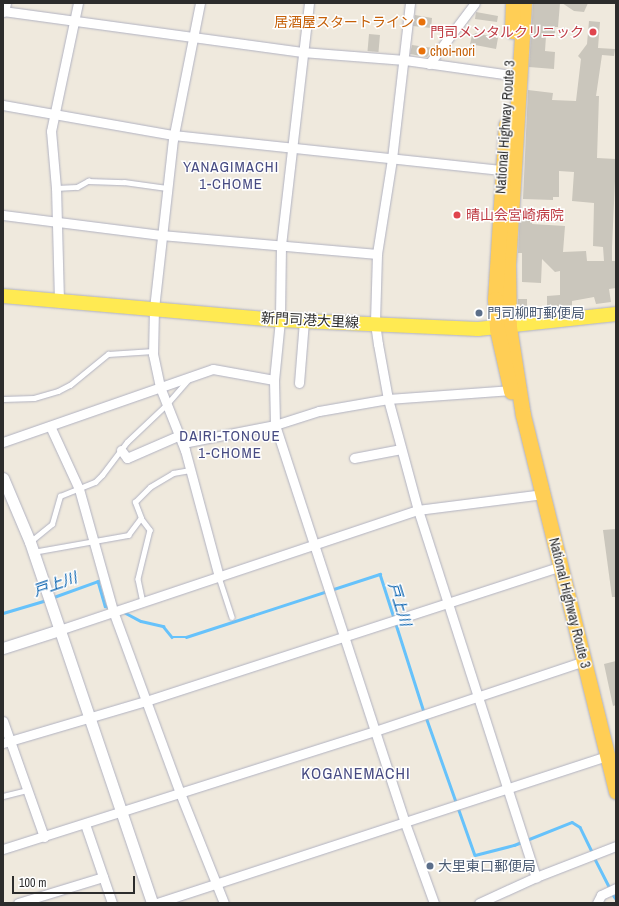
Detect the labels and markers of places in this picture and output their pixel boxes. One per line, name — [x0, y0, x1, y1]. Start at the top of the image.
place label: 居酒屋スタートライン — [274, 14, 414, 30]
marker: 居酒屋スタートライン — [417, 17, 427, 27]
place label: 門司メンタルクリニック — [430, 24, 584, 40]
marker: 門司メンタルクリニック — [587, 26, 599, 38]
place label: choi-nori — [430, 43, 475, 59]
marker: choi-nori — [417, 46, 427, 56]
place label: 晴山会宮崎病院 — [466, 207, 564, 223]
marker: 晴山会宮崎病院 — [451, 209, 463, 221]
place label: 門司柳町郵便局 — [487, 305, 585, 321]
marker: 門司柳町郵便局 — [474, 308, 484, 318]
place label: 大里東口郵便局 — [438, 858, 536, 874]
marker: 大里東口郵便局 — [425, 861, 435, 871]

